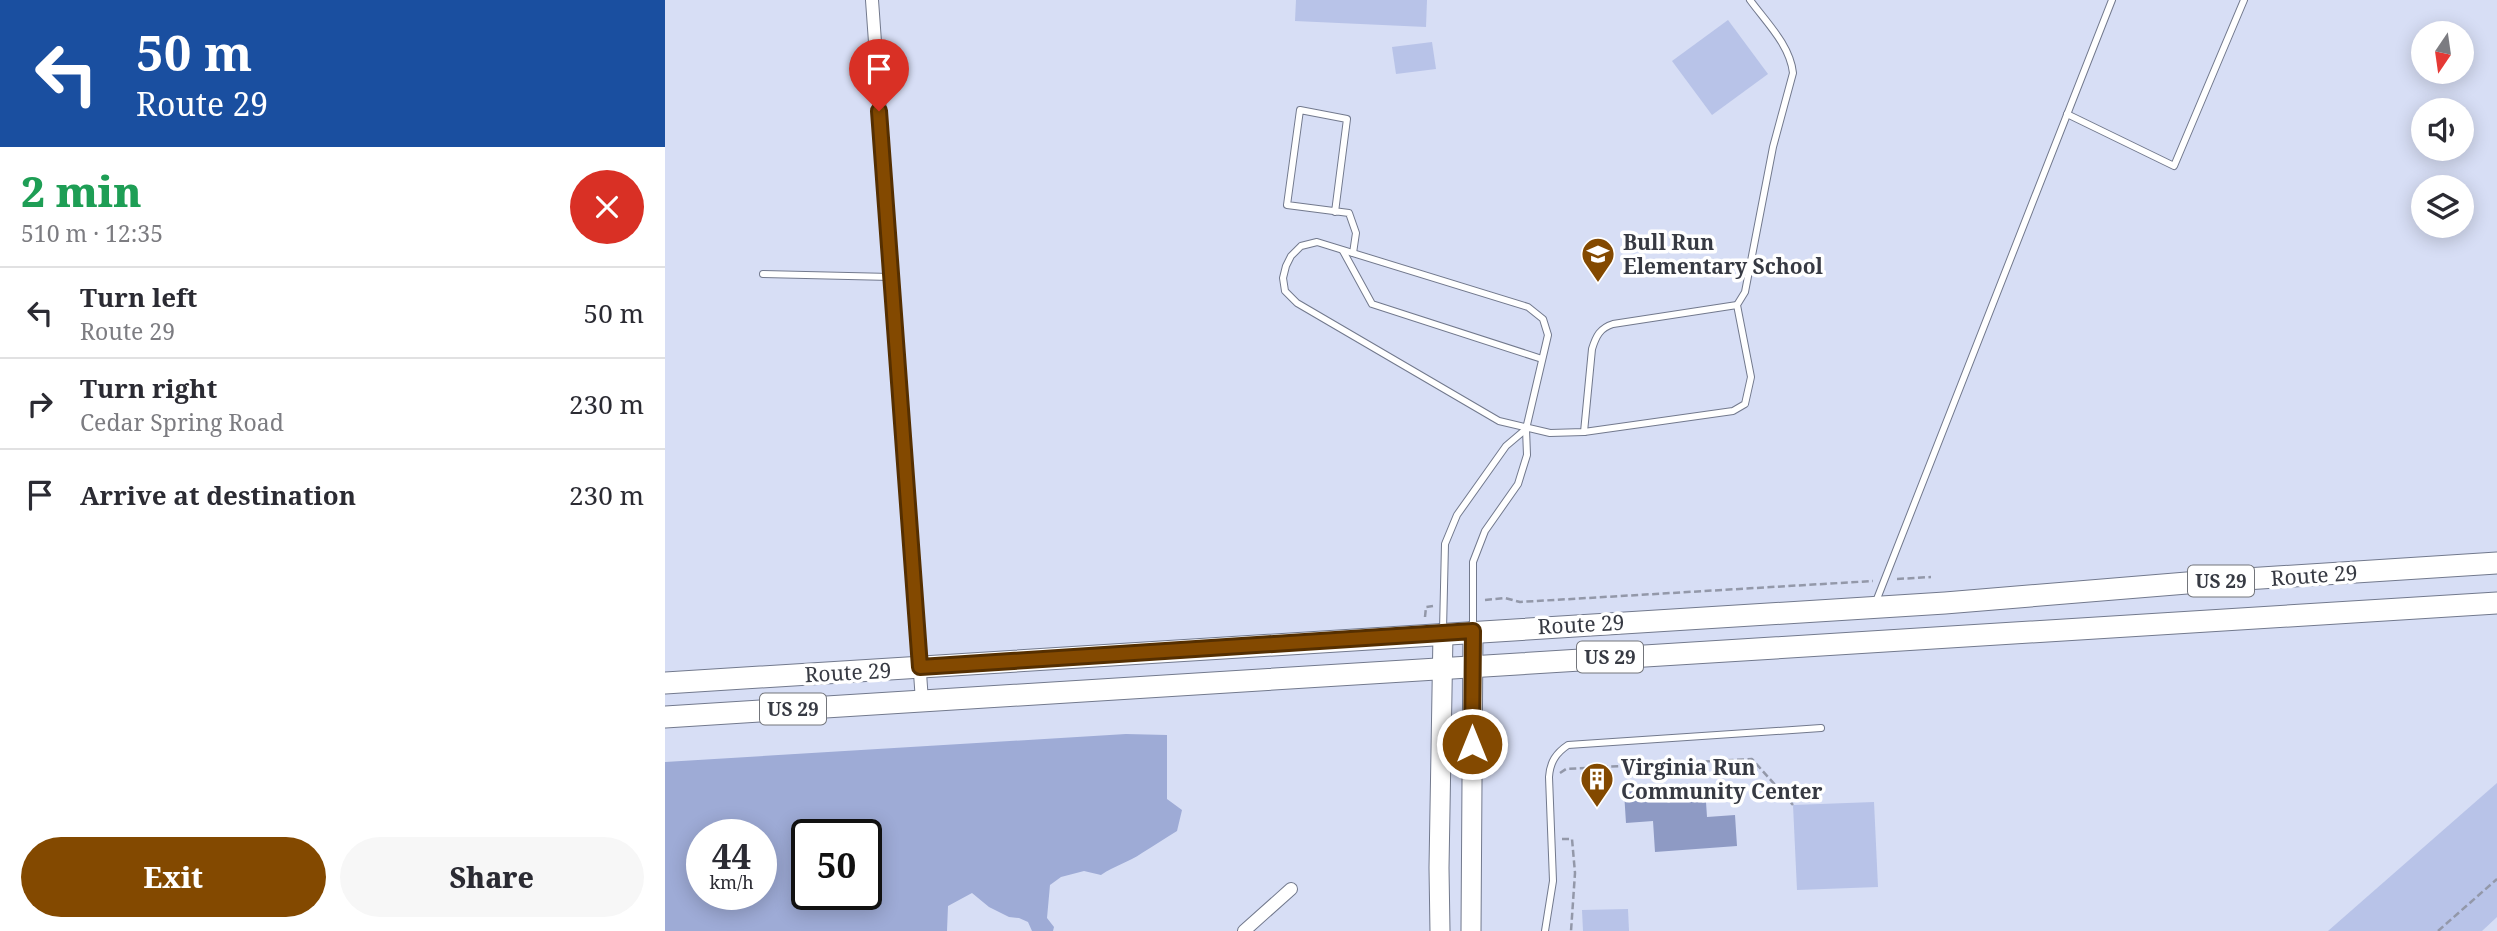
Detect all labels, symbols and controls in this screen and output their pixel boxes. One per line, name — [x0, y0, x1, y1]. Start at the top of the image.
text: 50 m — [136, 19, 252, 85]
north arrow — [2411, 21, 2475, 84]
map controls — [2411, 21, 2474, 238]
icon: left — [21, 28, 112, 119]
pin — [849, 39, 909, 111]
icon: arrive — [860, 50, 898, 88]
text: Route 29 — [136, 82, 268, 125]
button: sound — [2411, 98, 2474, 161]
text: 2 min — [21, 162, 142, 219]
button: close — [570, 170, 644, 244]
button: layers — [2411, 175, 2474, 238]
text: 510 m · 12:35 — [21, 217, 163, 249]
place label: Bull Run Elementary School — [1623, 228, 1824, 280]
school or university icon: Bull Run Elementary School — [1579, 235, 1617, 284]
text: Turn left — [80, 279, 197, 315]
icon: left — [21, 294, 59, 332]
text: 50 m — [584, 295, 644, 331]
text: Route 29 — [80, 315, 175, 347]
text: Turn right — [80, 370, 217, 406]
icon: right — [21, 385, 59, 423]
text: 230 m — [569, 386, 644, 422]
text: Cedar Spring Road — [80, 406, 284, 438]
icon: arrive — [21, 476, 59, 514]
text: Arrive at destination — [80, 477, 356, 513]
text: 230 m — [569, 477, 644, 513]
street label: Route 29 — [2270, 558, 2358, 592]
road number: US 29 — [2188, 566, 2254, 596]
street label: Route 29 — [1537, 608, 1625, 640]
road number: US 29 — [1577, 642, 1643, 672]
street label: Route 29 — [804, 656, 892, 688]
road number: US 29 — [760, 694, 826, 724]
position arrow — [1435, 707, 1509, 781]
place label: Virginia Run Community Center — [1621, 753, 1822, 805]
building icon: Virginia Run Community Center — [1578, 760, 1616, 809]
speed limit sign: 50 — [791, 819, 882, 910]
text: 44 — [712, 832, 751, 879]
button: Exit — [21, 837, 326, 917]
button: Share — [340, 837, 644, 917]
text: km/h — [709, 870, 754, 894]

